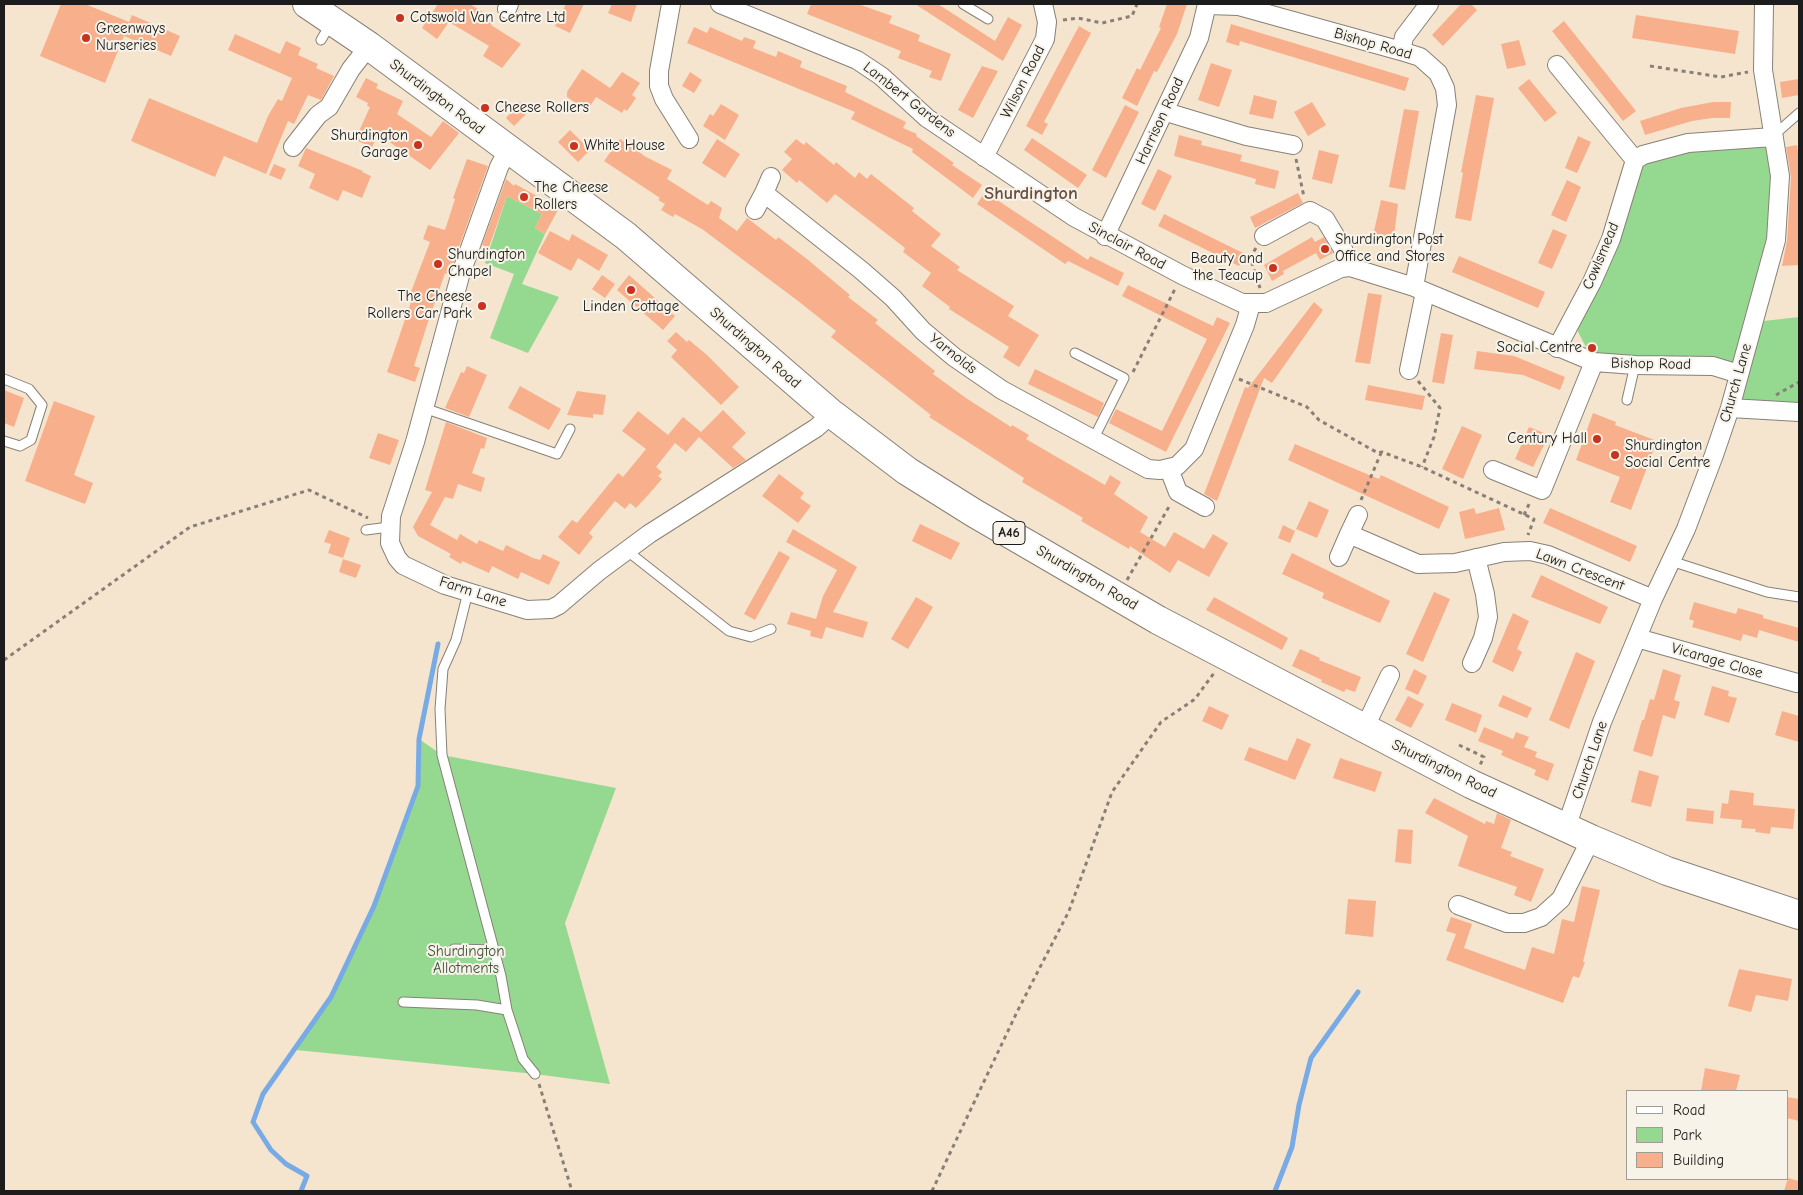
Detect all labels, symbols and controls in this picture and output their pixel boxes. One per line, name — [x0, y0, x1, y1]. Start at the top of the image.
place label: Cotswold Van Centre Ltd — [410, 9, 565, 27]
marker: Cotswold Van Centre Ltd — [394, 12, 406, 24]
place label: Greenways Nurseries — [96, 20, 165, 55]
street label: Bishop Road — [1332, 24, 1414, 64]
marker: Greenways Nurseries — [80, 32, 92, 44]
street label: Wilson Road — [997, 42, 1049, 122]
street label: Shurdington Road — [386, 55, 488, 139]
street label: Lambert Gardens — [859, 58, 959, 142]
street label: Harrison Road — [1132, 75, 1188, 167]
place label: Cheese Rollers — [495, 99, 589, 117]
marker: Cheese Rollers — [479, 102, 491, 114]
place label: Shurdington Garage — [331, 127, 408, 162]
place label: White House — [584, 137, 665, 155]
marker: Shurdington Garage — [412, 139, 424, 151]
marker: White House — [568, 140, 580, 152]
place label: The Cheese Rollers — [534, 179, 608, 214]
district label: Shurdington — [984, 183, 1078, 205]
marker: The Cheese Rollers — [518, 191, 530, 203]
street label: Sinclair Road — [1085, 218, 1169, 274]
street label: Cowlsmead — [1579, 220, 1623, 292]
place label: Shurdington Post Office and Stores — [1335, 231, 1445, 266]
marker: Shurdington Post Office and Stores — [1319, 243, 1331, 255]
place label: Shurdington Chapel — [448, 246, 525, 281]
place label: Beauty and the Teacup — [1191, 250, 1263, 285]
marker: Shurdington Chapel — [432, 258, 444, 270]
marker: Beauty and the Teacup — [1267, 262, 1279, 274]
marker: Linden Cottage — [625, 284, 637, 296]
place label: The Cheese Rollers Car Park — [367, 288, 472, 323]
place label: Linden Cottage — [583, 298, 679, 316]
marker: The Cheese Rollers Car Park — [476, 300, 488, 312]
street label: Shurdington Road — [706, 304, 804, 392]
street label: Yarnolds — [926, 330, 980, 378]
place label: Social Centre — [1497, 339, 1582, 357]
street label: Church Lane — [1716, 341, 1756, 425]
marker: Social Centre — [1586, 342, 1598, 354]
street label: Bishop Road — [1611, 354, 1691, 374]
place label: Century Hall — [1507, 430, 1587, 448]
marker: Century Hall — [1591, 433, 1603, 445]
place label: Shurdington Social Centre — [1625, 437, 1710, 472]
marker: Shurdington Social Centre — [1609, 449, 1621, 461]
road number: A46 — [993, 522, 1025, 544]
street label: Shurdington Road — [1033, 542, 1141, 614]
street label: Lawn Crescent — [1533, 545, 1627, 595]
street label: Farm Lane — [437, 573, 509, 611]
street label: Vicarage Close — [1669, 639, 1765, 683]
street label: Church Lane — [1568, 719, 1612, 801]
street label: Shurdington Road — [1389, 736, 1499, 802]
park label: Shurdington Allotments — [427, 943, 505, 978]
legend — [1626, 1090, 1788, 1180]
text: Road — [1673, 1101, 1705, 1119]
text: Park — [1673, 1126, 1702, 1144]
text: Building — [1673, 1151, 1724, 1169]

